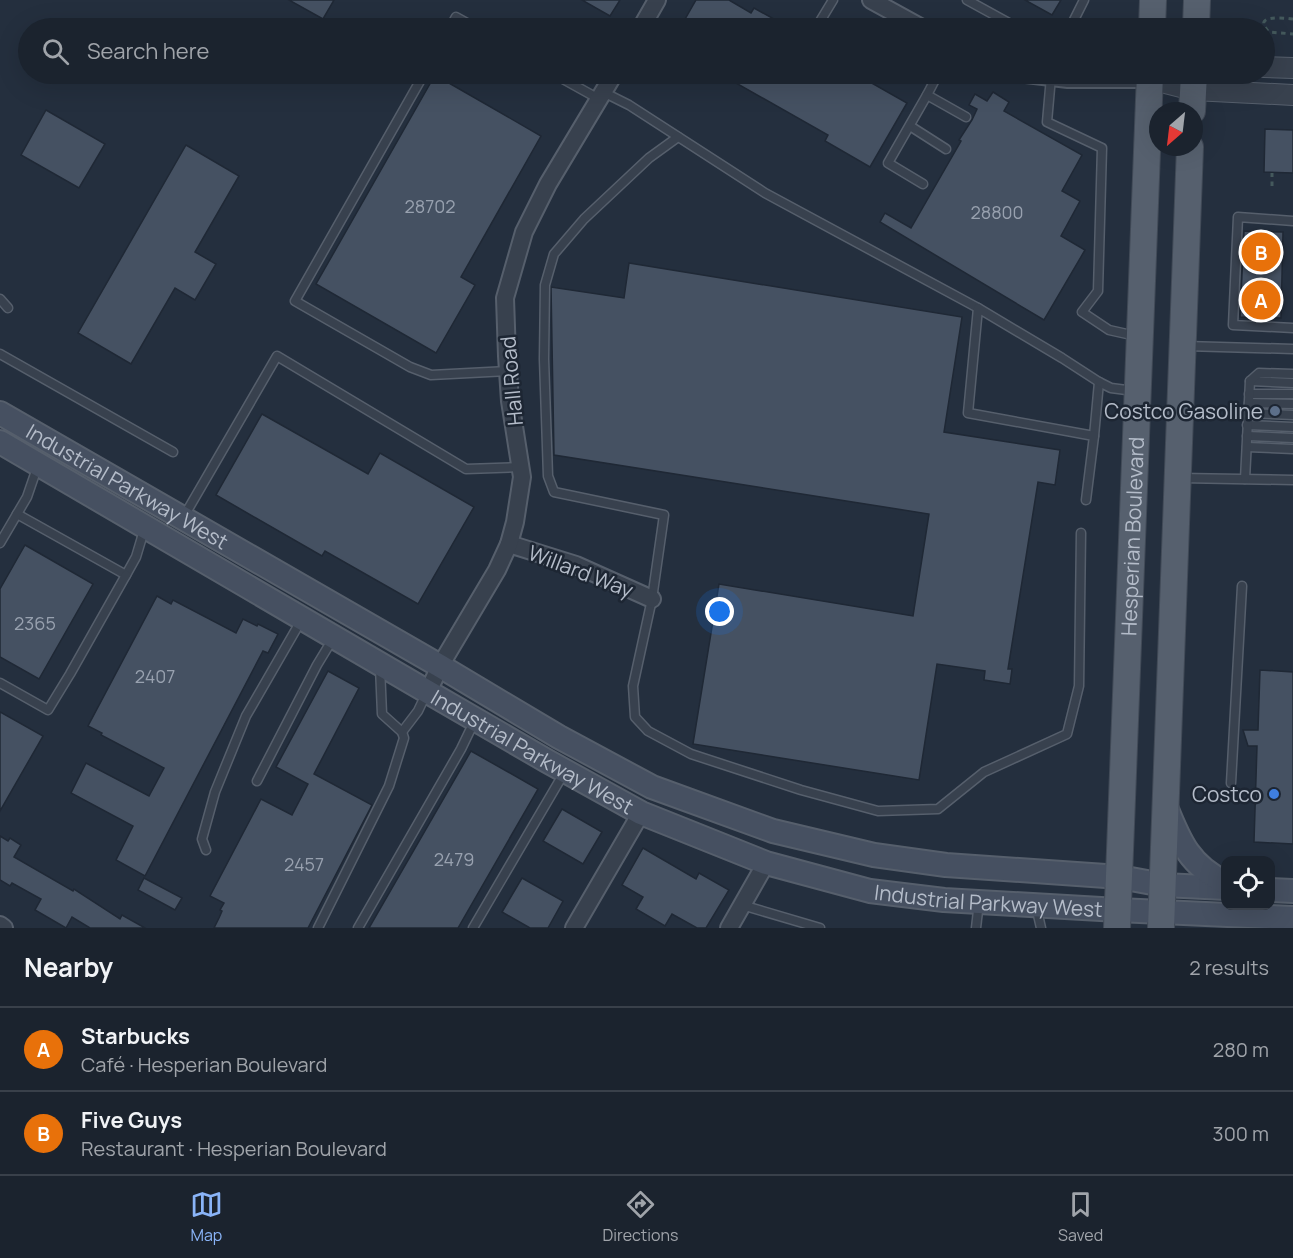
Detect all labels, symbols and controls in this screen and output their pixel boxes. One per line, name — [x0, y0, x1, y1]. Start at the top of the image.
search box — [18, 18, 1275, 84]
icon: search — [39, 35, 72, 68]
text: Search here — [87, 36, 209, 66]
north arrow — [1149, 102, 1203, 156]
house number: 28702 — [405, 194, 456, 218]
house number: 28800 — [970, 200, 1024, 224]
pin: B — [1242, 230, 1280, 274]
pin: A — [1242, 278, 1280, 322]
street label: Hall Road — [493, 335, 529, 427]
place label: Costco Gasoline — [1104, 397, 1263, 425]
marker: Costco Gasoline — [1268, 404, 1282, 418]
street label: Industrial Parkway West — [21, 417, 234, 555]
street label: Hesperian Boulevard — [1114, 436, 1150, 636]
street label: Willard Way — [524, 538, 638, 604]
your location — [705, 597, 734, 626]
house number: 2365 — [14, 611, 56, 635]
house number: 2407 — [135, 664, 175, 688]
street label: Industrial Parkway West — [426, 683, 639, 820]
place label: Costco — [1192, 780, 1262, 808]
marker: Costco — [1267, 787, 1281, 801]
house number: 2479 — [434, 847, 474, 871]
house number: 2457 — [284, 852, 324, 876]
map controls — [1221, 856, 1275, 910]
button: locate — [1221, 856, 1275, 910]
street label: Industrial Parkway West — [873, 878, 1103, 923]
text: Nearby — [24, 949, 113, 985]
text: 2 results — [1189, 954, 1269, 981]
text: Starbucks — [81, 1021, 190, 1051]
text: A — [37, 1036, 50, 1063]
text: 280 m — [1213, 1036, 1269, 1063]
text: Café · Hesperian Boulevard — [81, 1051, 327, 1078]
text: Five Guys — [81, 1105, 182, 1135]
text: B — [37, 1120, 50, 1147]
text: 300 m — [1213, 1120, 1269, 1147]
text: Restaurant · Hesperian Boulevard — [81, 1135, 387, 1162]
tab: Map — [190, 1188, 223, 1246]
tab: Directions — [603, 1188, 678, 1246]
tab: Saved — [1058, 1188, 1103, 1246]

